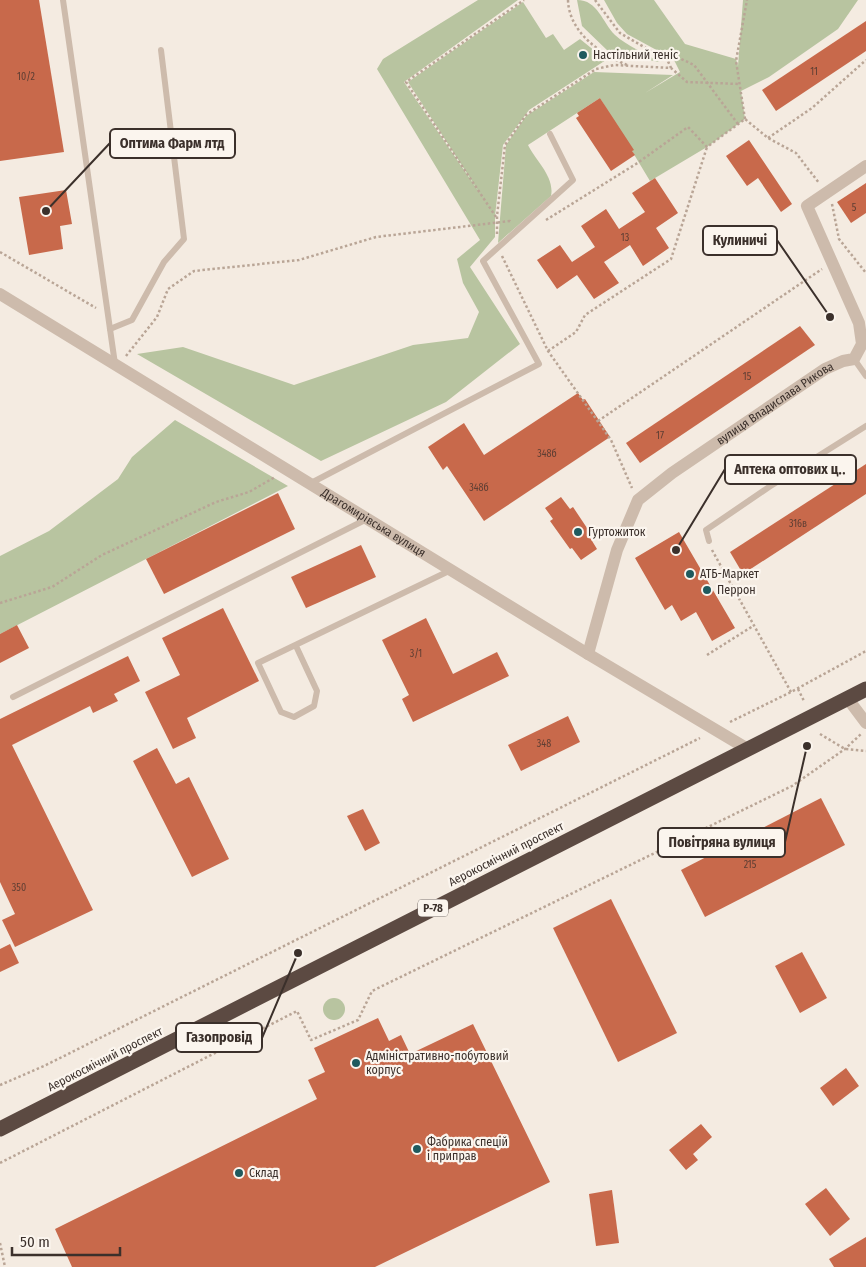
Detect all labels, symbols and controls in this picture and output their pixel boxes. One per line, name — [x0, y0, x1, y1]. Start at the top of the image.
place label: Настільний теніс — [593, 48, 678, 62]
marker: Настільний теніс — [577, 49, 589, 61]
house number: 11 — [810, 66, 818, 78]
house number: 10/2 — [17, 71, 35, 83]
callout: Оптима Фарм лтд — [110, 129, 235, 158]
text: Оптима Фарм лтд — [120, 135, 224, 152]
house number: 5 — [852, 202, 857, 214]
callout: Кулиничі — [703, 226, 777, 255]
house number: 13 — [621, 232, 630, 244]
text: Кулиничі — [713, 232, 768, 249]
street label: вулиця Владислава Рикова — [714, 359, 836, 448]
house number: 15 — [743, 371, 752, 383]
house number: 17 — [656, 430, 664, 442]
house number: 348б — [537, 448, 557, 460]
callout: Аптека оптових ц‥ — [725, 455, 856, 484]
text: Аптека оптових ц‥ — [733, 461, 846, 478]
house number: 348б — [469, 482, 489, 494]
street label: Драгомирівська вулиця — [318, 485, 428, 560]
house number: 316в — [789, 518, 807, 530]
place label: Гуртожиток — [588, 525, 646, 539]
marker: Гуртожиток — [572, 526, 584, 538]
place label: АТБ-Маркет — [700, 567, 759, 581]
marker: АТБ-Маркет — [684, 568, 696, 580]
place label: Перрон — [717, 583, 756, 597]
marker: Перрон — [701, 584, 713, 596]
house number: 3/1 — [410, 648, 422, 660]
house number: 348 — [537, 738, 551, 750]
street label: Аерокосмічний проспект — [446, 819, 566, 889]
callout: Повітряна вулиця — [658, 828, 785, 857]
text: Повітряна вулиця — [668, 834, 776, 851]
house number: 215 — [744, 859, 757, 871]
house number: 350 — [12, 882, 26, 894]
road number: Р-78 — [418, 900, 448, 916]
callout: Газопровiд — [176, 1023, 262, 1052]
street label: Аерокосмічний проспект — [45, 1024, 165, 1094]
text: Газопровiд — [186, 1029, 252, 1046]
place label: Адміністративно-побутовий корпус — [366, 1049, 509, 1077]
marker: Адміністративно-побутовий корпус — [350, 1057, 362, 1069]
place label: Фабрика спецій і приправ — [427, 1135, 508, 1163]
marker: Фабрика спецій і приправ — [411, 1143, 423, 1155]
place label: Склад — [249, 1166, 279, 1180]
marker: Склад — [233, 1167, 245, 1179]
scale bar — [12, 1224, 120, 1256]
text: 50 m — [20, 1233, 50, 1251]

